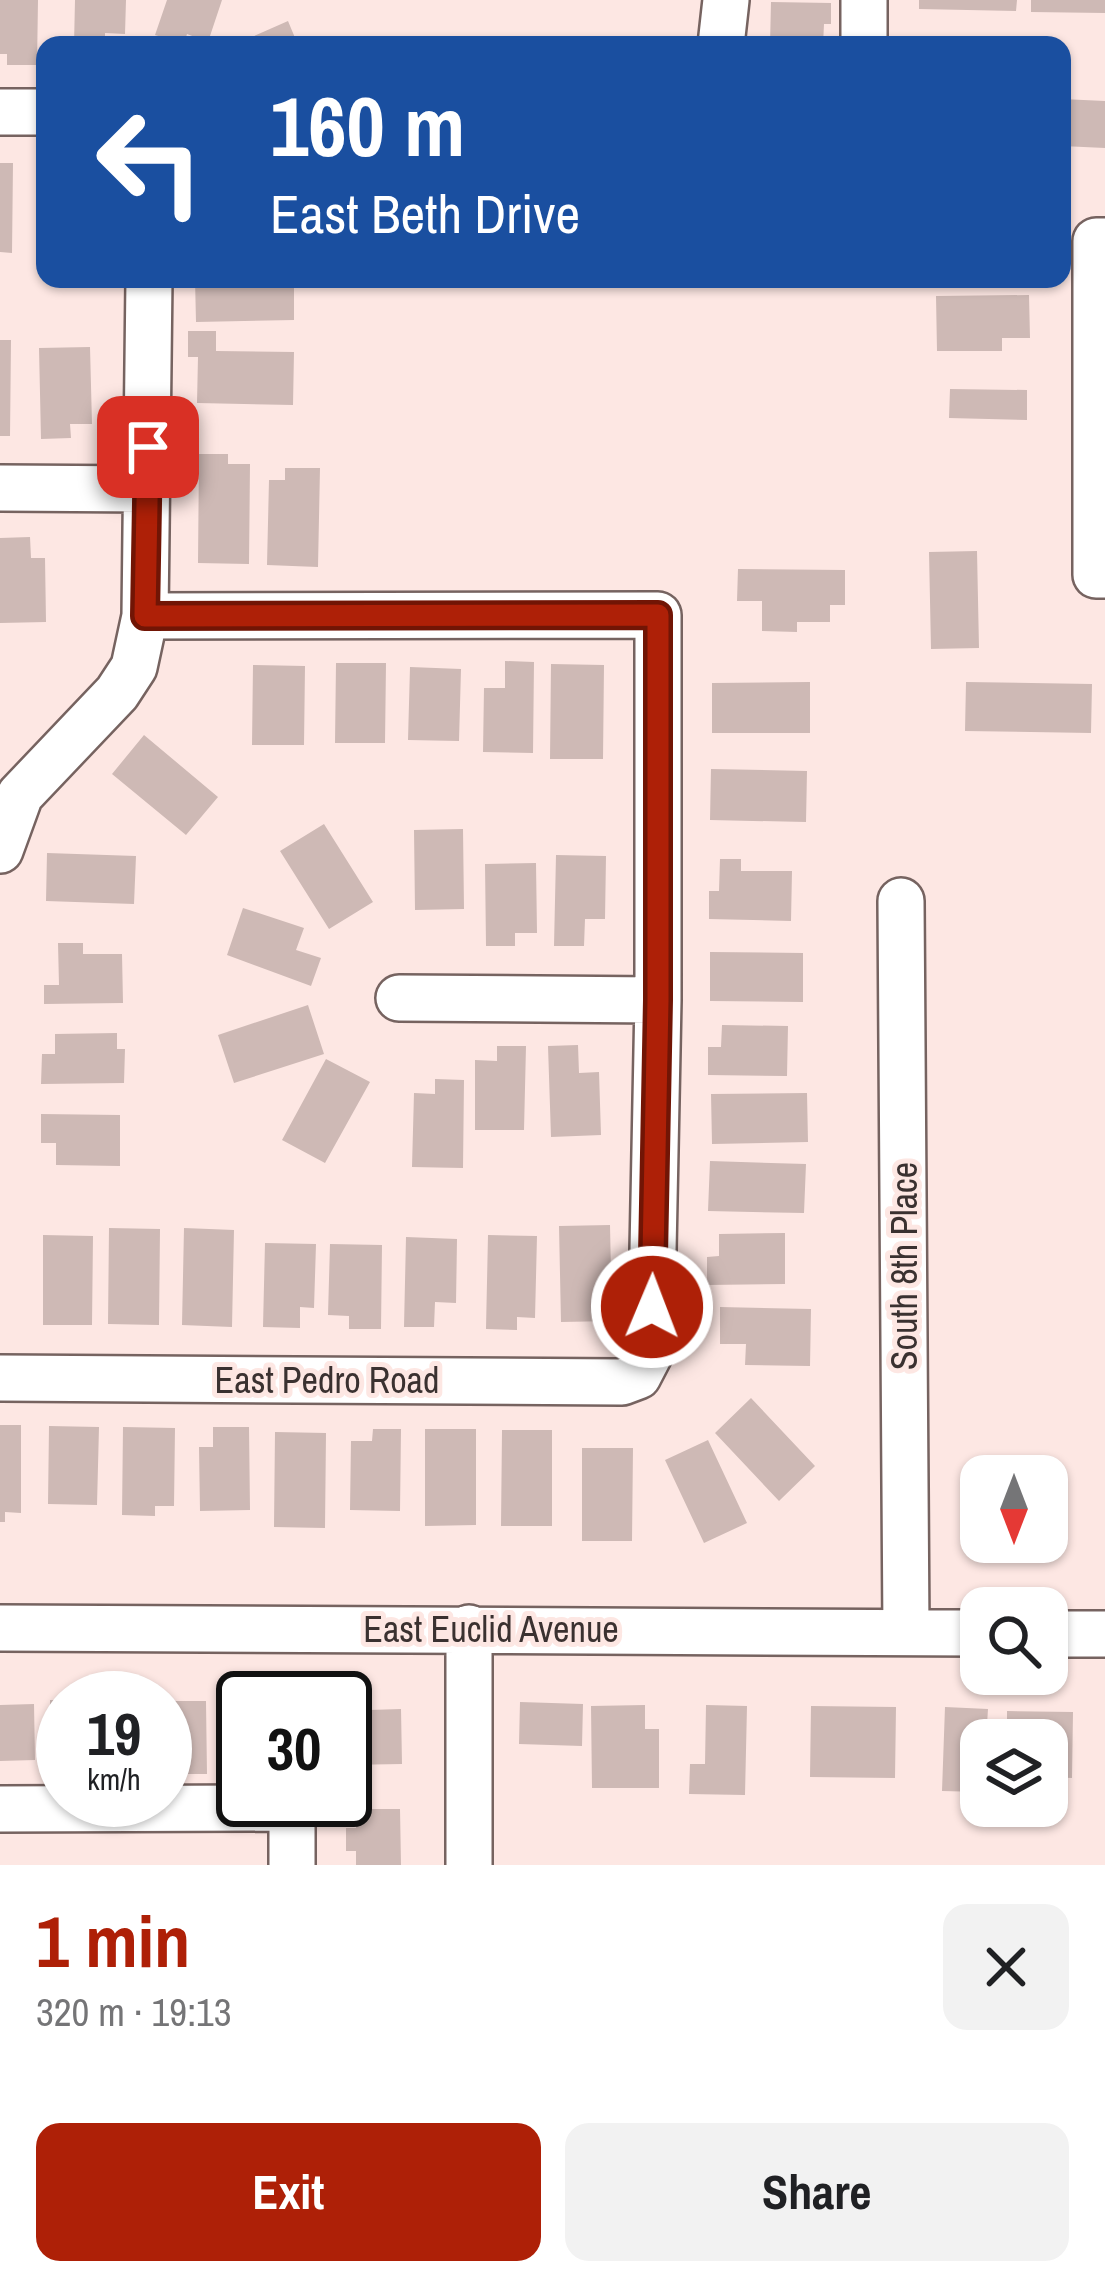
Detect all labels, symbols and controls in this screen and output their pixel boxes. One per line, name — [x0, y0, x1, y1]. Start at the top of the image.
text: 160 m — [270, 69, 465, 182]
icon: left — [72, 84, 228, 240]
text: East Beth Drive — [270, 177, 580, 250]
pin — [97, 396, 199, 498]
icon: arrive — [115, 414, 181, 480]
street label: South 8th Place — [880, 1162, 928, 1370]
position arrow — [589, 1244, 715, 1370]
street label: East Pedro Road — [215, 1356, 439, 1404]
north arrow — [960, 1455, 1068, 1563]
map controls — [960, 1455, 1068, 1827]
button: search — [960, 1587, 1068, 1695]
street label: East Euclid Avenue — [363, 1605, 619, 1653]
speed limit sign: 30 — [216, 1671, 372, 1827]
text: 19 — [87, 1693, 141, 1774]
button: layers — [960, 1719, 1068, 1827]
text: km/h — [87, 1759, 141, 1799]
text: 1 min — [36, 1892, 190, 1989]
button: close — [943, 1904, 1069, 2030]
text: 320 m · 19:13 — [36, 1986, 232, 2038]
button: Exit — [36, 2123, 541, 2261]
button: Share — [565, 2123, 1069, 2261]

